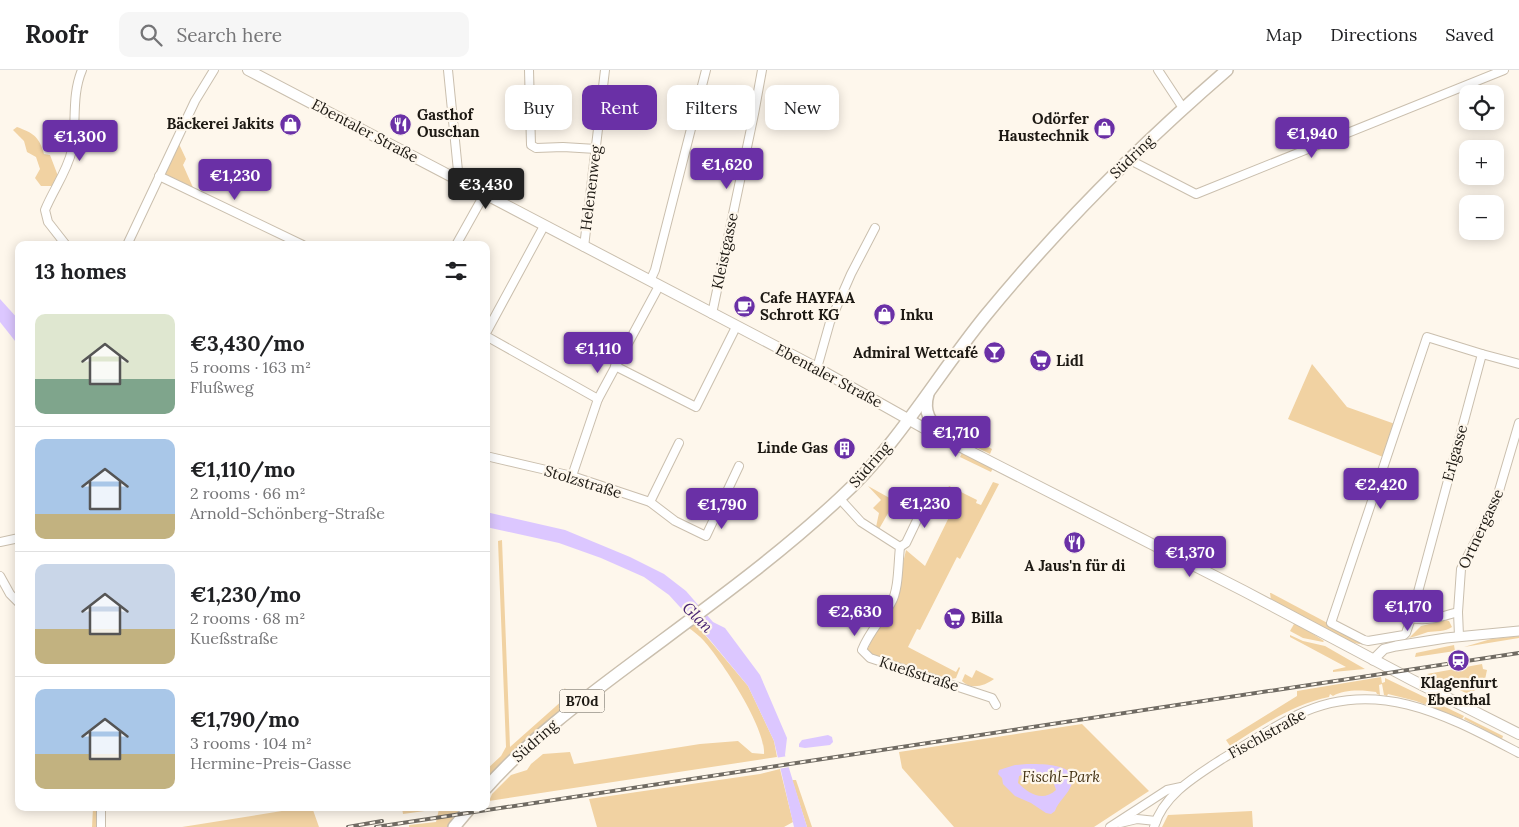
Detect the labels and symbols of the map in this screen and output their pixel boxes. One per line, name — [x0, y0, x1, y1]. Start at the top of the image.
street label: Ebentaler Straße — [309, 94, 422, 167]
place label: Gasthof Ouschan — [417, 105, 480, 141]
place label: Odörfer Haustechnik — [998, 109, 1090, 145]
shop icon: Bäckerei Jakits — [278, 112, 302, 136]
restaurant icon: Gasthof Ouschan — [389, 112, 413, 136]
place label: Bäckerei Jakits — [166, 114, 274, 133]
shop icon: Odörfer Haustechnik — [1093, 116, 1117, 140]
pin: €1,940 — [1271, 116, 1353, 159]
pin: €1,300 — [39, 119, 121, 162]
street label: Südring — [1105, 130, 1158, 182]
street label: Helenenweg — [576, 143, 605, 232]
pin: €1,620 — [686, 148, 768, 190]
pin: €1,230 — [194, 158, 276, 201]
pin: €3,430 — [445, 168, 527, 210]
street label: Kleistgasse — [707, 211, 742, 291]
place label: Cafe HAYFAA Schrott KG — [760, 288, 855, 324]
cafe icon: Cafe HAYFAA Schrott KG — [732, 295, 756, 319]
shop icon: Inku — [872, 303, 896, 327]
place label: Inku — [900, 305, 933, 324]
pin: €1,110 — [557, 332, 639, 374]
street label: Ebentaler Straße — [773, 339, 886, 412]
bar icon: Admiral Wettcafé — [982, 341, 1006, 365]
place label: Admiral Wettcafé — [853, 343, 978, 362]
supermarket icon: Lidl — [1028, 349, 1052, 373]
place label: Lidl — [1056, 351, 1084, 370]
pin: €1,710 — [915, 416, 997, 458]
street label: Erlgasse — [1438, 422, 1471, 483]
building icon: Linde Gas — [832, 436, 856, 460]
street label: Südring — [845, 437, 895, 491]
place label: Linde Gas — [757, 438, 828, 457]
street label: Stolzstraße — [542, 461, 624, 502]
pin: €2,420 — [1340, 468, 1422, 510]
pin: €1,230 — [884, 486, 966, 529]
street label: Ortnergasse — [1454, 486, 1507, 572]
pin: €1,790 — [681, 488, 763, 530]
restaurant icon: A Jaus'n für di — [1063, 531, 1087, 555]
pin: €1,370 — [1149, 536, 1231, 578]
place label: A Jaus'n für di — [1025, 556, 1125, 575]
pin: €1,170 — [1367, 590, 1449, 632]
pin: €2,630 — [814, 594, 896, 637]
water label: Glan — [678, 597, 718, 637]
supermarket icon: Billa — [943, 606, 967, 630]
place label: Billa — [971, 608, 1003, 627]
station icon: Klagenfurt Ebenthal — [1447, 648, 1471, 672]
street label: Kueßstraße — [877, 652, 961, 695]
place label: Klagenfurt Ebenthal — [1420, 673, 1498, 709]
road number: B70d — [560, 690, 604, 712]
street label: Fischlstraße — [1225, 705, 1309, 763]
street label: Südring — [508, 715, 562, 766]
park label: Fischl-Park — [1022, 767, 1100, 786]

